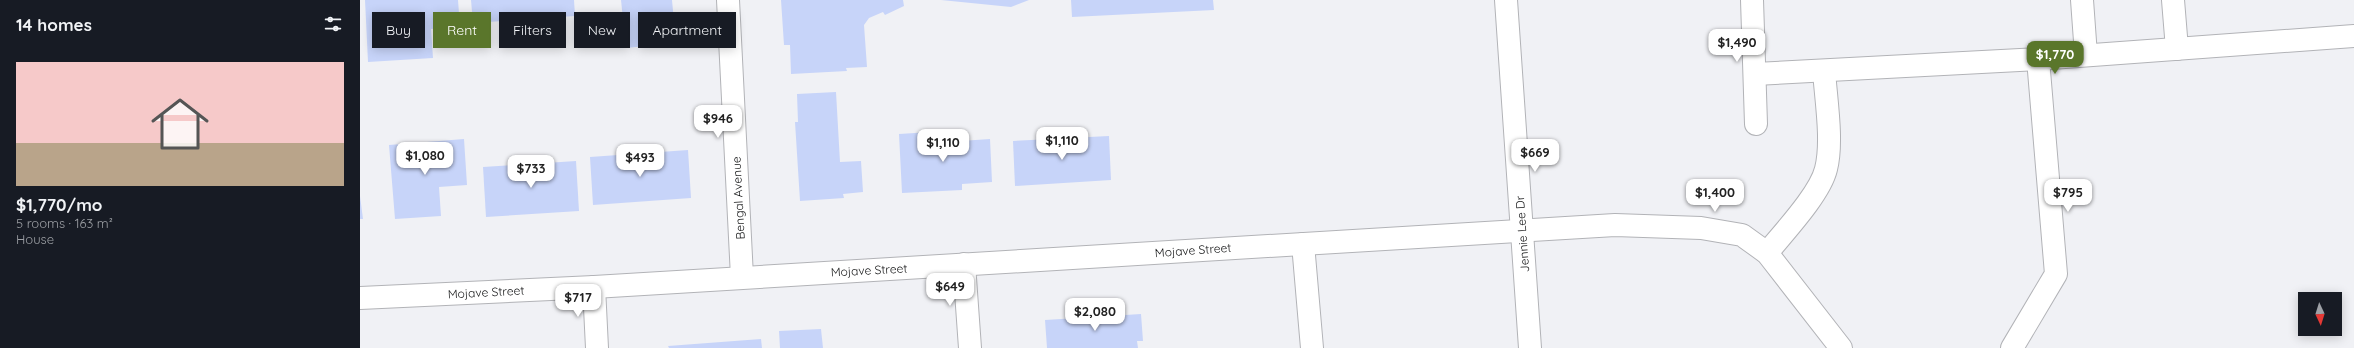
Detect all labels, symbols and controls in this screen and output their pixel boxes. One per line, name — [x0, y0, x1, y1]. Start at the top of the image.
chip: Buy — [372, 12, 425, 48]
chip: Rent — [433, 12, 491, 48]
chip: Filters — [499, 12, 566, 48]
chip: New — [574, 12, 630, 48]
chip: Apartment — [638, 12, 736, 48]
icon: filters — [322, 13, 344, 35]
text: 14 homes — [16, 14, 92, 35]
pin: $1,490 — [1704, 29, 1770, 63]
text: $1,490 — [1717, 34, 1757, 50]
pin: $1,770 — [2022, 41, 2088, 75]
text: $1,770 — [2036, 46, 2074, 62]
icon: home — [144, 88, 216, 160]
pin: $946 — [694, 105, 742, 139]
text: $946 — [703, 110, 733, 126]
pin: $1,110 — [1029, 127, 1095, 161]
pin: $1,110 — [910, 129, 976, 163]
text: $1,110 — [1045, 132, 1079, 148]
text: $1,110 — [926, 134, 960, 150]
pin: $669 — [1511, 139, 1559, 173]
pin: $1,080 — [392, 142, 458, 176]
pin: $493 — [616, 144, 664, 178]
text: $669 — [1520, 144, 1550, 160]
text: $1,080 — [405, 147, 445, 163]
text: $493 — [625, 149, 655, 165]
pin: $733 — [507, 155, 555, 189]
street label: Bengal Avenue — [728, 156, 748, 240]
text: $733 — [517, 160, 545, 176]
pin: $1,400 — [1682, 179, 1748, 213]
pin: $795 — [2044, 179, 2092, 213]
text: $1,400 — [1695, 184, 1735, 200]
text: $795 — [2053, 184, 2083, 200]
text: $1,770/mo — [16, 194, 102, 215]
street label: Jennie Lee Dr — [1512, 195, 1532, 273]
text: 5 rooms · 163 m² — [16, 215, 113, 231]
text: House — [16, 231, 54, 247]
street label: Mojave Street — [1154, 240, 1232, 260]
street label: Mojave Street — [830, 261, 908, 279]
pin: $649 — [926, 273, 974, 307]
text: $649 — [935, 278, 965, 294]
street label: Mojave Street — [447, 283, 525, 301]
pin: $717 — [554, 284, 602, 318]
text: $717 — [564, 289, 592, 305]
north arrow — [2298, 292, 2342, 336]
map controls — [2298, 292, 2342, 336]
pin: $2,080 — [1062, 298, 1128, 332]
text: $2,080 — [1074, 303, 1116, 319]

